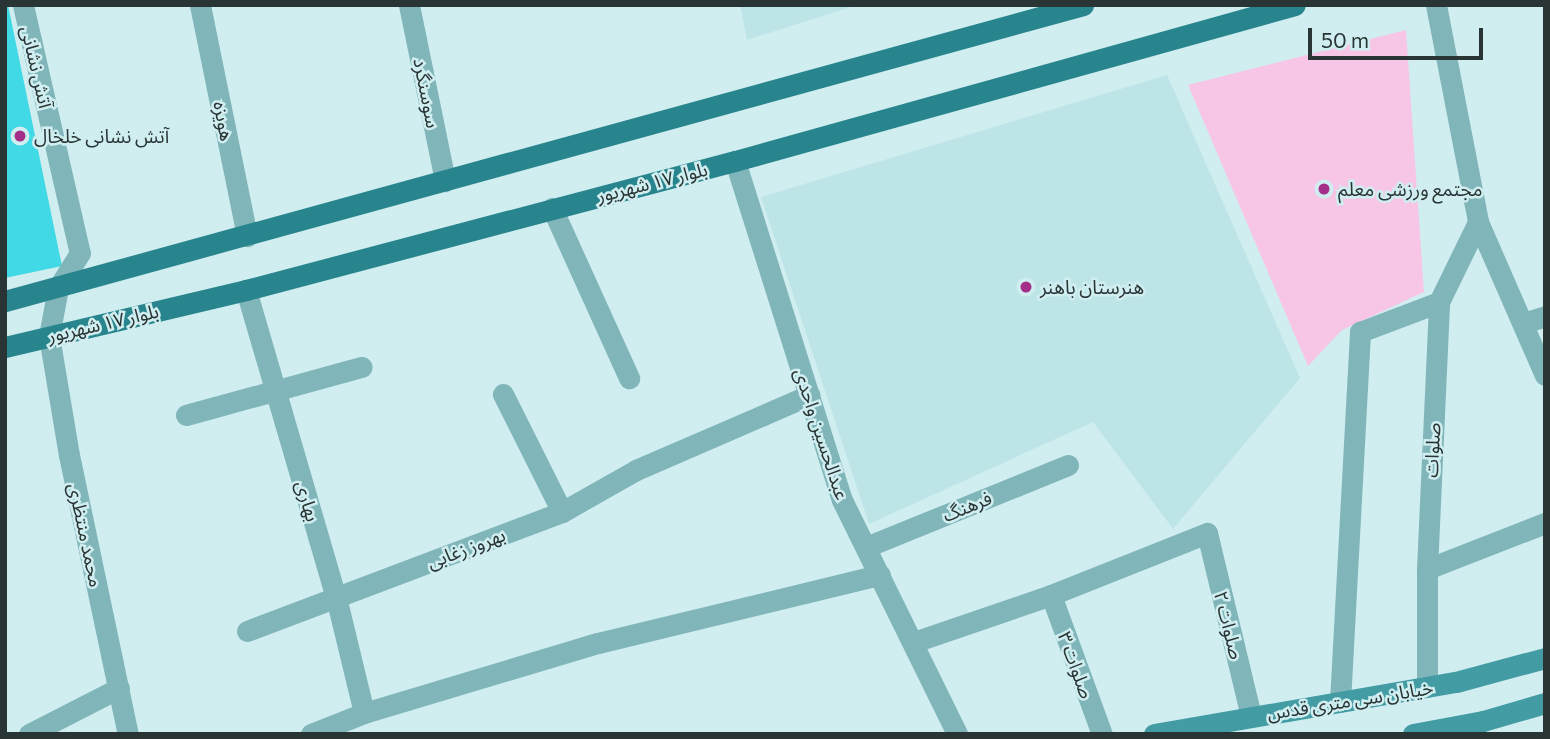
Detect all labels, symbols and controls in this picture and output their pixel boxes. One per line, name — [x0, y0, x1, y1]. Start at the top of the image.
scale bar — [1312, 14, 1487, 58]
street label: آتش نشانی — [16, 24, 58, 110]
text: 50 m — [1321, 27, 1369, 52]
street label: سوسنگرد — [409, 56, 445, 130]
street label: هویزه — [209, 99, 239, 143]
place label: آتش نشانی خلخال — [34, 125, 169, 147]
marker: آتش نشانی خلخال — [12, 128, 28, 144]
street label: بلوار ١٧ شهریور — [594, 157, 710, 207]
place label: مجتمع ورزشی معلم — [1338, 178, 1483, 200]
marker: مجتمع ورزشی معلم — [1316, 181, 1332, 197]
place label: هنرستان باهنر — [1040, 276, 1144, 298]
marker: هنرستان باهنر — [1018, 279, 1034, 295]
street label: بلوار ١٧ شهریور — [45, 299, 161, 347]
street label: عبدالحسین واحدی — [790, 365, 854, 503]
street label: صلوات — [1419, 422, 1445, 478]
street label: بهاری — [291, 478, 325, 524]
street label: محمد منتظری — [64, 481, 108, 589]
street label: فرهنگ — [939, 486, 995, 526]
street label: بهروز زغابی — [424, 523, 508, 573]
street label: صلوات ۲ — [1210, 588, 1248, 662]
street label: صلوات ۳ — [1053, 628, 1099, 702]
street label: خیابان سی متری قدس — [1265, 676, 1435, 724]

